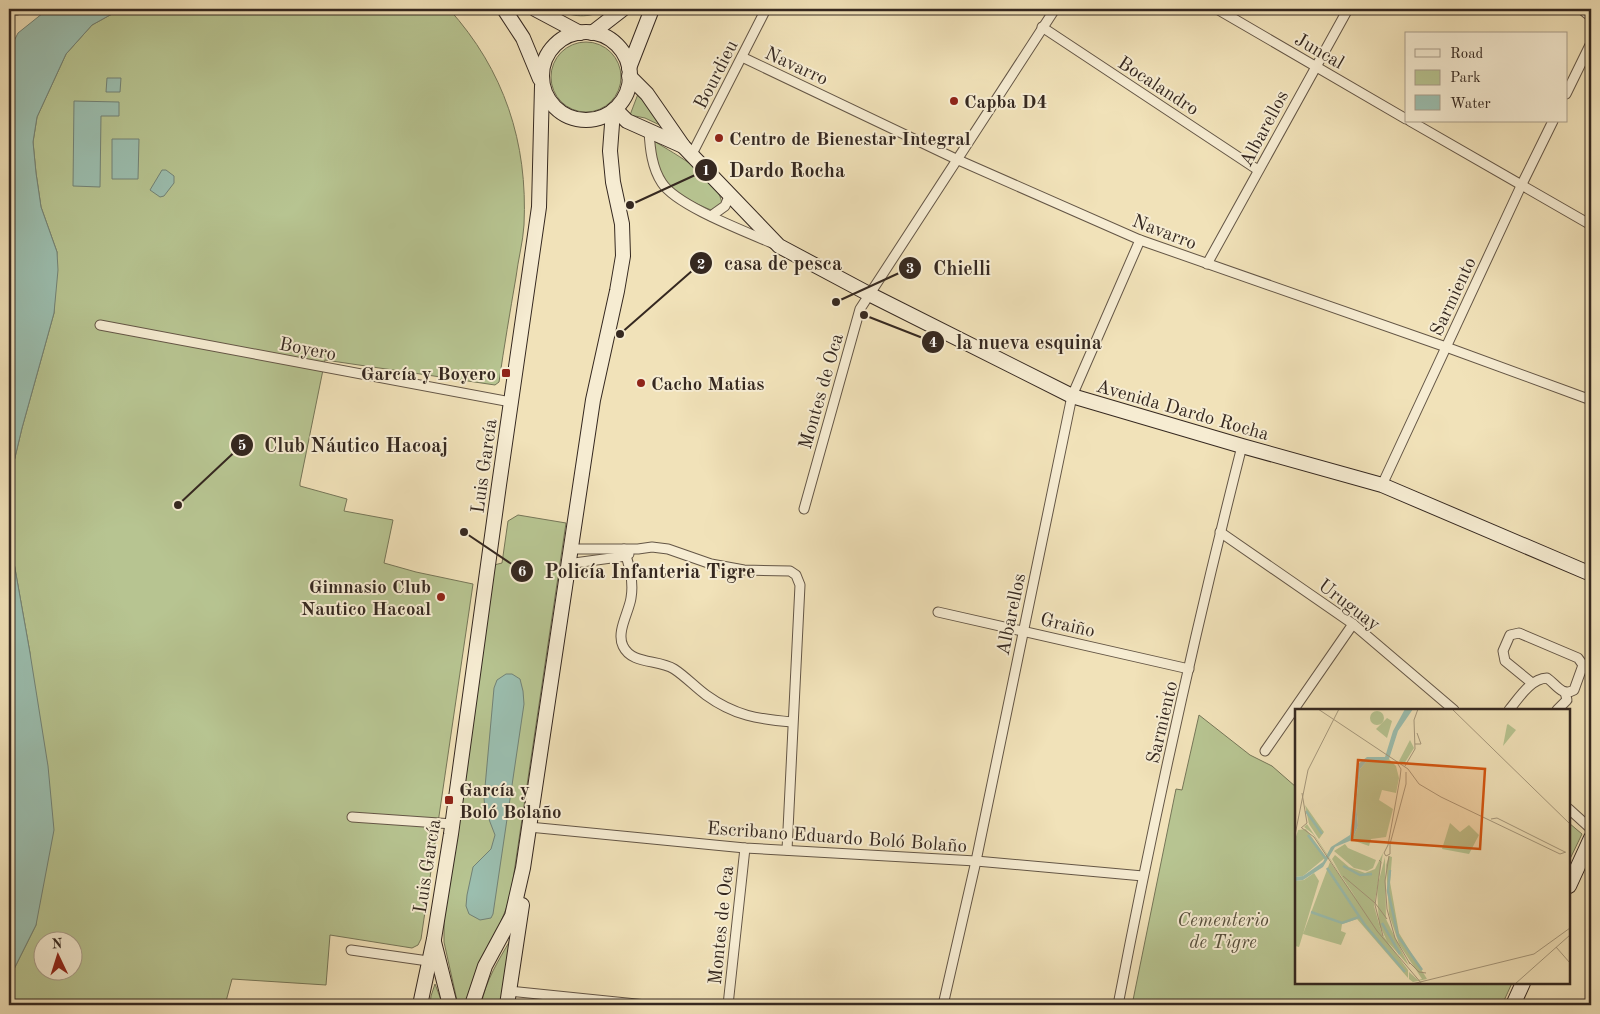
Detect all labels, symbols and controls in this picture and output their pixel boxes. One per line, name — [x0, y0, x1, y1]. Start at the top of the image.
street label: Juncal — [1291, 31, 1347, 74]
legend — [1405, 32, 1568, 122]
street label: Bourdieu — [692, 38, 743, 113]
street label: Navarro — [761, 44, 830, 90]
text: Road — [1450, 47, 1484, 62]
street label: Bocalandro — [1114, 54, 1201, 120]
text: Park — [1450, 71, 1481, 86]
street label: Albarellos — [1237, 88, 1293, 170]
place label: Capba D4 — [964, 94, 1048, 113]
marker: Capba D4 — [948, 95, 960, 107]
text: Water — [1450, 97, 1491, 112]
place label: Centro de Bienestar Integral — [729, 131, 971, 150]
marker: Centro de Bienestar Integral — [713, 132, 725, 144]
callout: Dardo Rocha — [694, 153, 855, 188]
text: Dardo Rocha — [729, 162, 845, 182]
text: 1 — [702, 164, 710, 179]
street label: Navarro — [1129, 212, 1199, 254]
callout: casa de pesca — [689, 246, 852, 281]
callout: Chielli — [898, 250, 1001, 285]
text: casa de pesca — [724, 255, 842, 275]
street label: Sarmiento — [1428, 255, 1481, 339]
text: 2 — [697, 258, 705, 273]
text: Chielli — [933, 260, 991, 280]
text: 3 — [906, 262, 914, 277]
callout: la nueva esquina — [921, 325, 1112, 360]
street label: Montes de Oca — [797, 331, 848, 452]
text: la nueva esquina — [956, 334, 1102, 354]
street label: Boyero — [277, 336, 338, 365]
text: 4 — [929, 336, 937, 351]
place label: García y Boyero — [361, 366, 496, 385]
marker: García y Boyero — [500, 367, 512, 379]
place label: Cacho Matias — [651, 376, 765, 395]
marker: Cacho Matias — [635, 377, 647, 389]
street label: Avenida Dardo Rocha — [1094, 378, 1272, 445]
street label: Luis García — [469, 417, 502, 515]
callout: Club Náutico Hacoaj — [230, 428, 458, 463]
text: Club Náutico Hacoaj — [264, 437, 448, 457]
text: 5 — [238, 439, 246, 454]
callout: Policía Infanteria Tigre — [509, 554, 765, 589]
text: Policía Infanteria Tigre — [545, 563, 755, 583]
text: 6 — [518, 565, 527, 580]
street label: Albarellos — [995, 572, 1030, 657]
street label: Uruguay — [1314, 577, 1383, 635]
place label: Gimnasio Club Nautico Hacoal — [301, 579, 431, 620]
marker: Gimnasio Club Nautico Hacoal — [435, 591, 447, 603]
street label: Graiño — [1038, 611, 1097, 642]
street label: Sarmiento — [1145, 679, 1182, 766]
inset map — [1295, 709, 1570, 984]
place label: García y Boló Bolaño — [459, 782, 562, 823]
marker: García y Boló Bolaño — [443, 794, 455, 806]
street label: Luis García — [412, 817, 445, 915]
street label: Escribano Eduardo Boló Bolaño — [706, 820, 968, 857]
street label: Montes de Oca — [707, 864, 738, 986]
park label: Cementerio de Tigre — [1177, 912, 1269, 953]
north arrow — [32, 932, 82, 982]
text: N — [51, 937, 63, 951]

